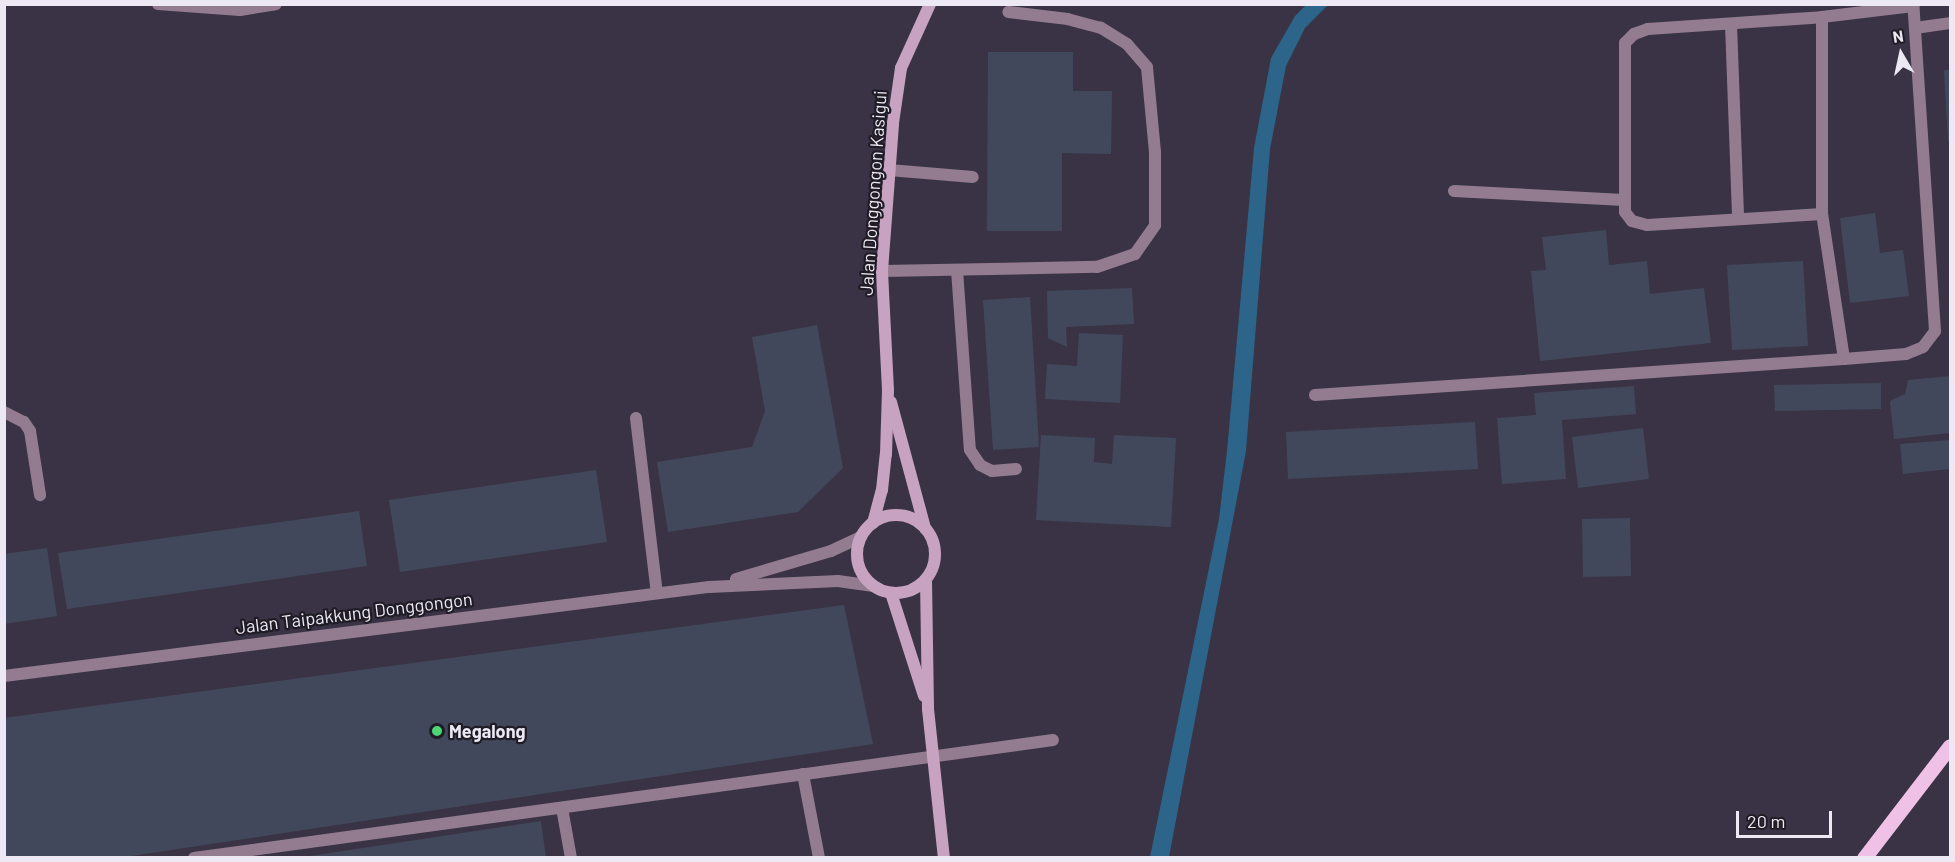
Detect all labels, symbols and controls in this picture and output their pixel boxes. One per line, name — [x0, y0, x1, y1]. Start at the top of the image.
north arrow — [1871, 24, 1931, 84]
text: N — [1891, 26, 1905, 46]
street label: Jalan Donggongon Kasigui — [855, 90, 891, 296]
street label: Jalan Taipakkung Donggongon — [234, 588, 474, 638]
place label: Megalong — [449, 720, 525, 742]
marker: Megalong — [430, 724, 444, 738]
scale bar — [1739, 799, 1835, 837]
text: 20 m — [1747, 810, 1785, 832]

